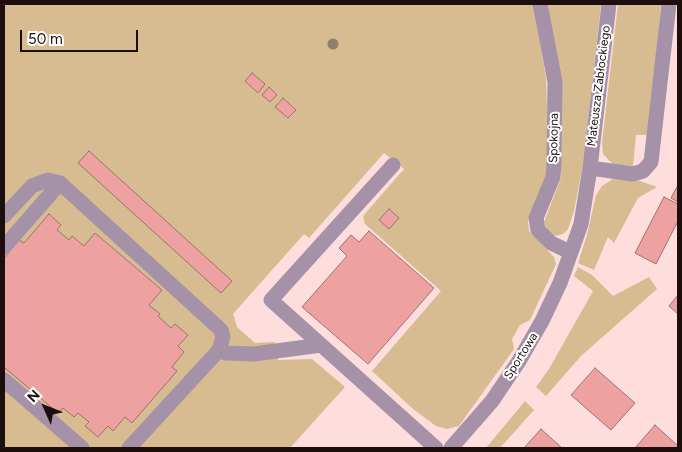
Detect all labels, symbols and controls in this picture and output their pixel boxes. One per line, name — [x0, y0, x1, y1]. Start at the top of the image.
scale bar — [22, 20, 140, 52]
street label: Mateusza Zabłockiego — [584, 25, 614, 147]
text: 50 m — [28, 30, 63, 48]
street label: Spokojna — [546, 113, 562, 163]
street label: Sportowa — [501, 330, 541, 382]
north arrow — [20, 382, 70, 432]
text: N — [24, 386, 44, 406]

